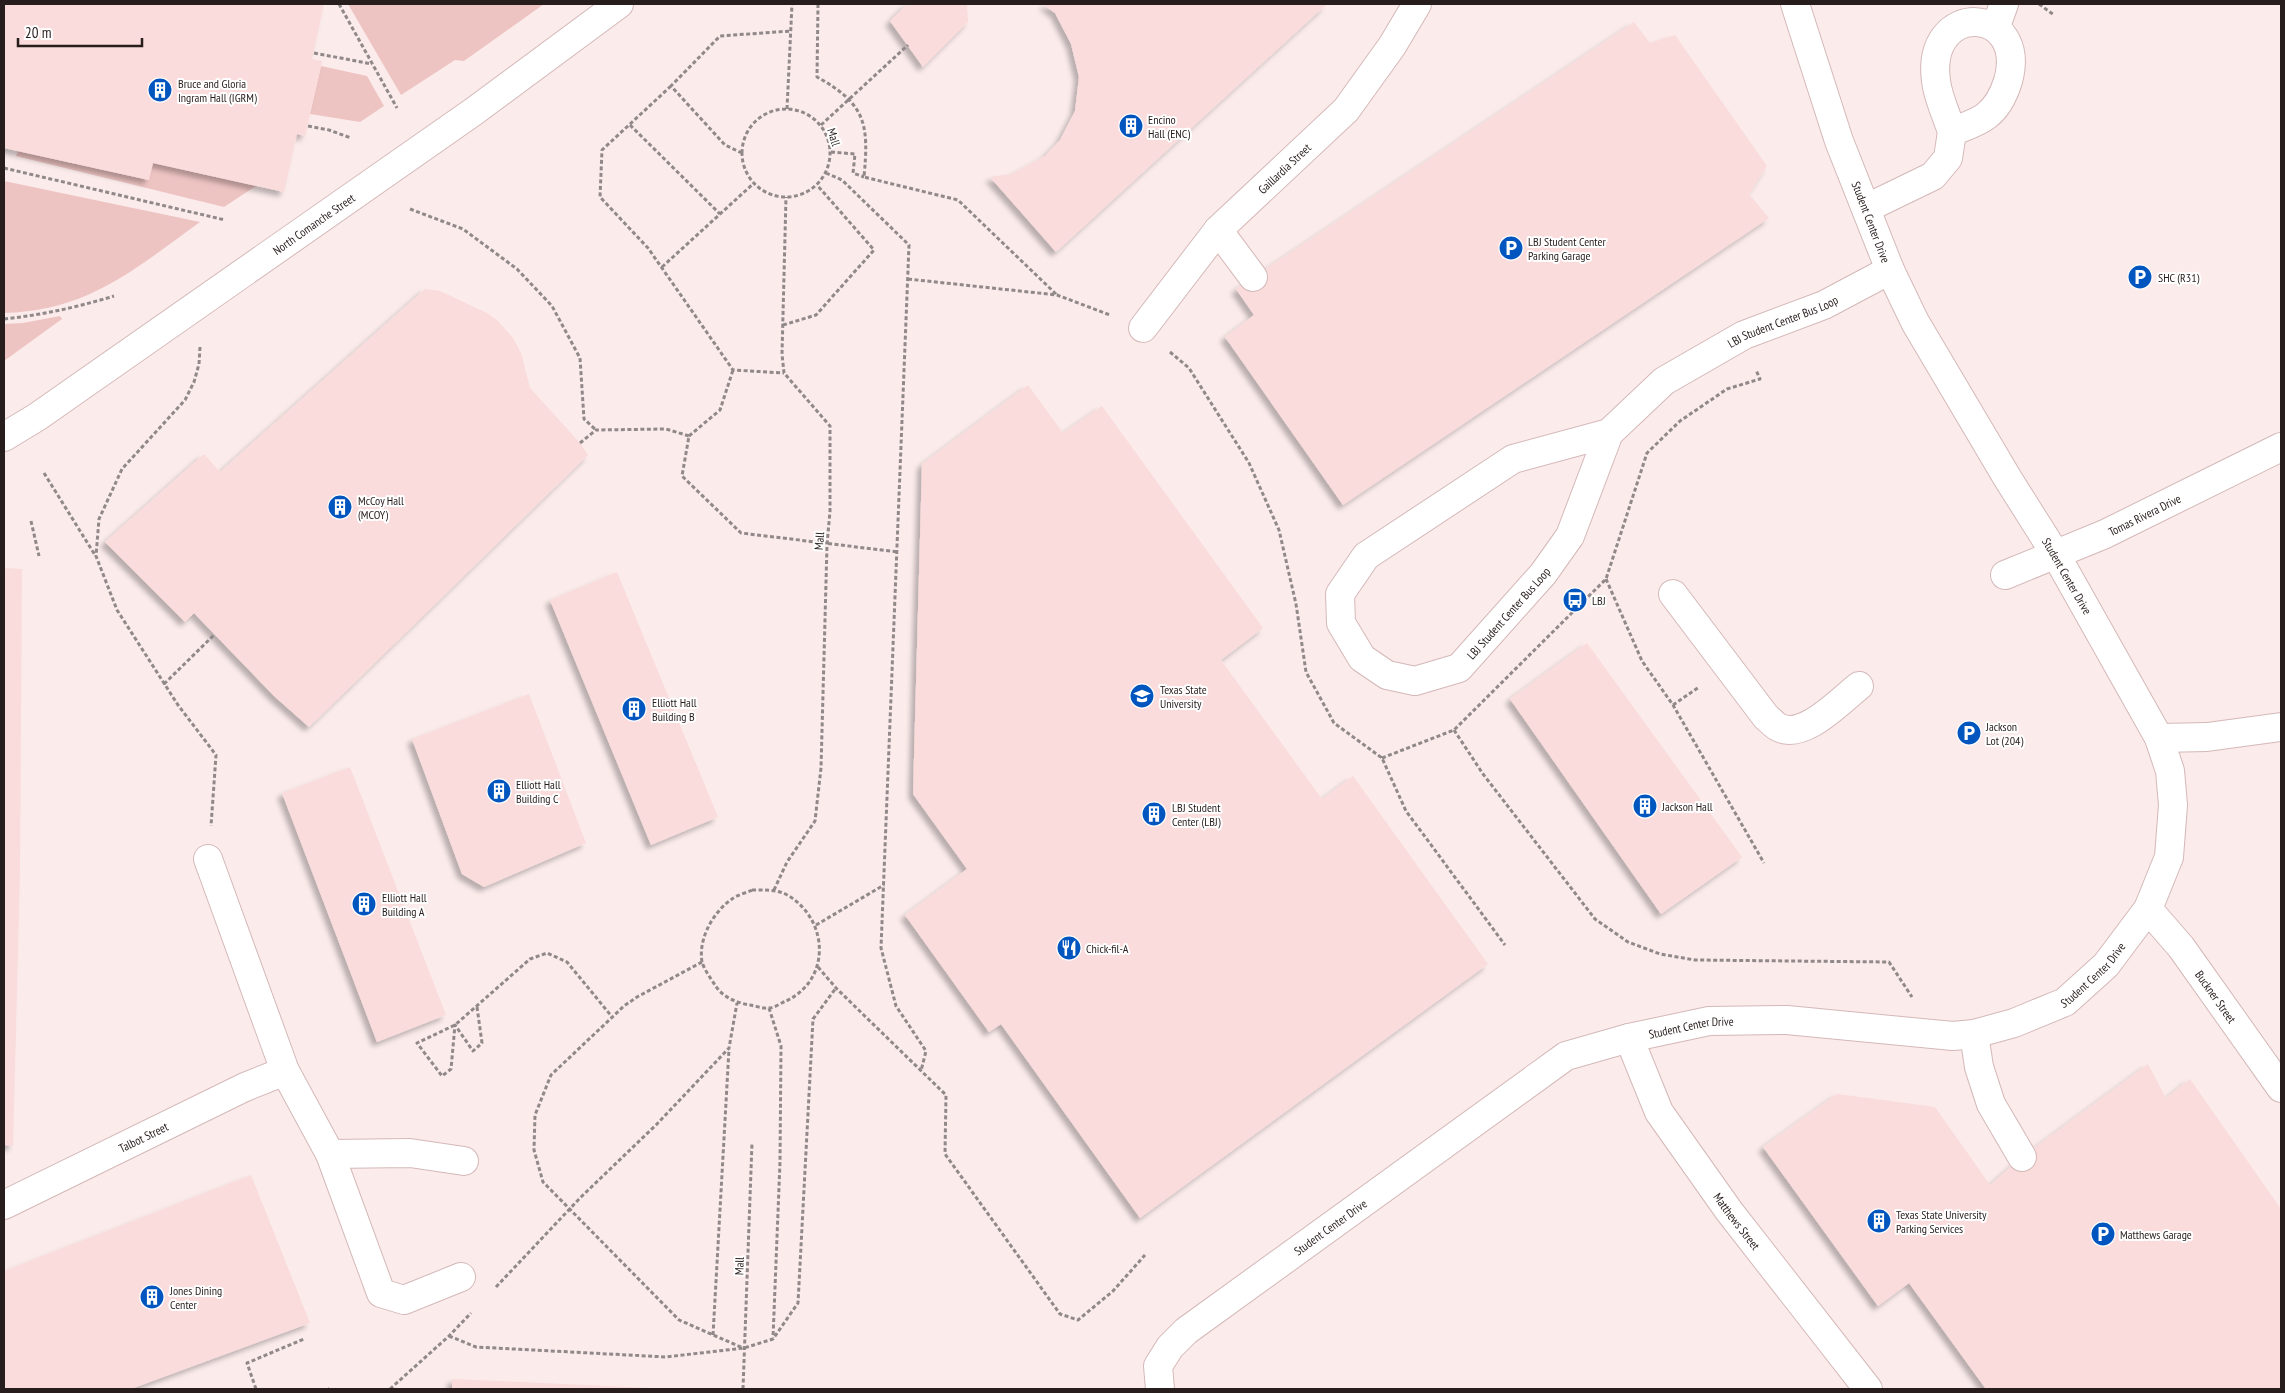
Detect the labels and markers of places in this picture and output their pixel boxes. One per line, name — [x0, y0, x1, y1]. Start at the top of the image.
place label: Bruce and Gloria Ingram Hall (IGRM) — [178, 76, 257, 105]
building icon: Bruce and Gloria Ingram Hall (IGRM) — [147, 77, 173, 103]
place label: Encino Hall (ENC) — [1148, 112, 1190, 141]
building icon: Encino Hall (ENC) — [1118, 113, 1144, 139]
place label: LBJ Student Center Parking Garage — [1528, 234, 1607, 263]
parking icon: LBJ Student Center Parking Garage — [1498, 235, 1524, 261]
parking icon: SHC (R31) — [2127, 264, 2153, 290]
place label: SHC (R31) — [2158, 270, 2200, 285]
place label: McCoy Hall (MCOY) — [358, 493, 404, 522]
building icon: McCoy Hall (MCOY) — [327, 494, 353, 520]
bus stop icon: LBJ — [1562, 587, 1588, 613]
place label: LBJ — [1592, 593, 1606, 608]
place label: Texas State University — [1160, 682, 1207, 711]
school or university icon: Texas State University — [1129, 683, 1155, 709]
place label: Elliott Hall Building B — [652, 695, 697, 724]
building icon: Elliott Hall Building B — [621, 696, 647, 722]
place label: Jackson Lot (204) — [1985, 719, 2023, 748]
parking icon: Jackson Lot (204) — [1956, 720, 1982, 746]
place label: Elliott Hall Building C — [516, 777, 561, 806]
building icon: Elliott Hall Building C — [486, 778, 512, 804]
building icon: Jackson Hall — [1632, 793, 1658, 819]
place label: Jackson Hall — [1661, 799, 1713, 814]
place label: LBJ Student Center (LBJ) — [1172, 800, 1221, 829]
building icon: LBJ Student Center (LBJ) — [1141, 801, 1167, 827]
place label: Elliott Hall Building A — [382, 890, 427, 919]
building icon: Elliott Hall Building A — [351, 891, 377, 917]
restaurant icon: Chick-fil-A — [1056, 935, 1082, 961]
place label: Chick-fil-A — [1086, 941, 1129, 956]
place label: Texas State University Parking Services — [1896, 1207, 1987, 1236]
building icon: Texas State University Parking Services — [1866, 1208, 1892, 1234]
parking icon: Matthews Garage — [2090, 1221, 2116, 1247]
place label: Matthews Garage — [2120, 1227, 2192, 1242]
place label: Jones Dining Center — [169, 1283, 222, 1312]
building icon: Jones Dining Center — [139, 1284, 165, 1310]

